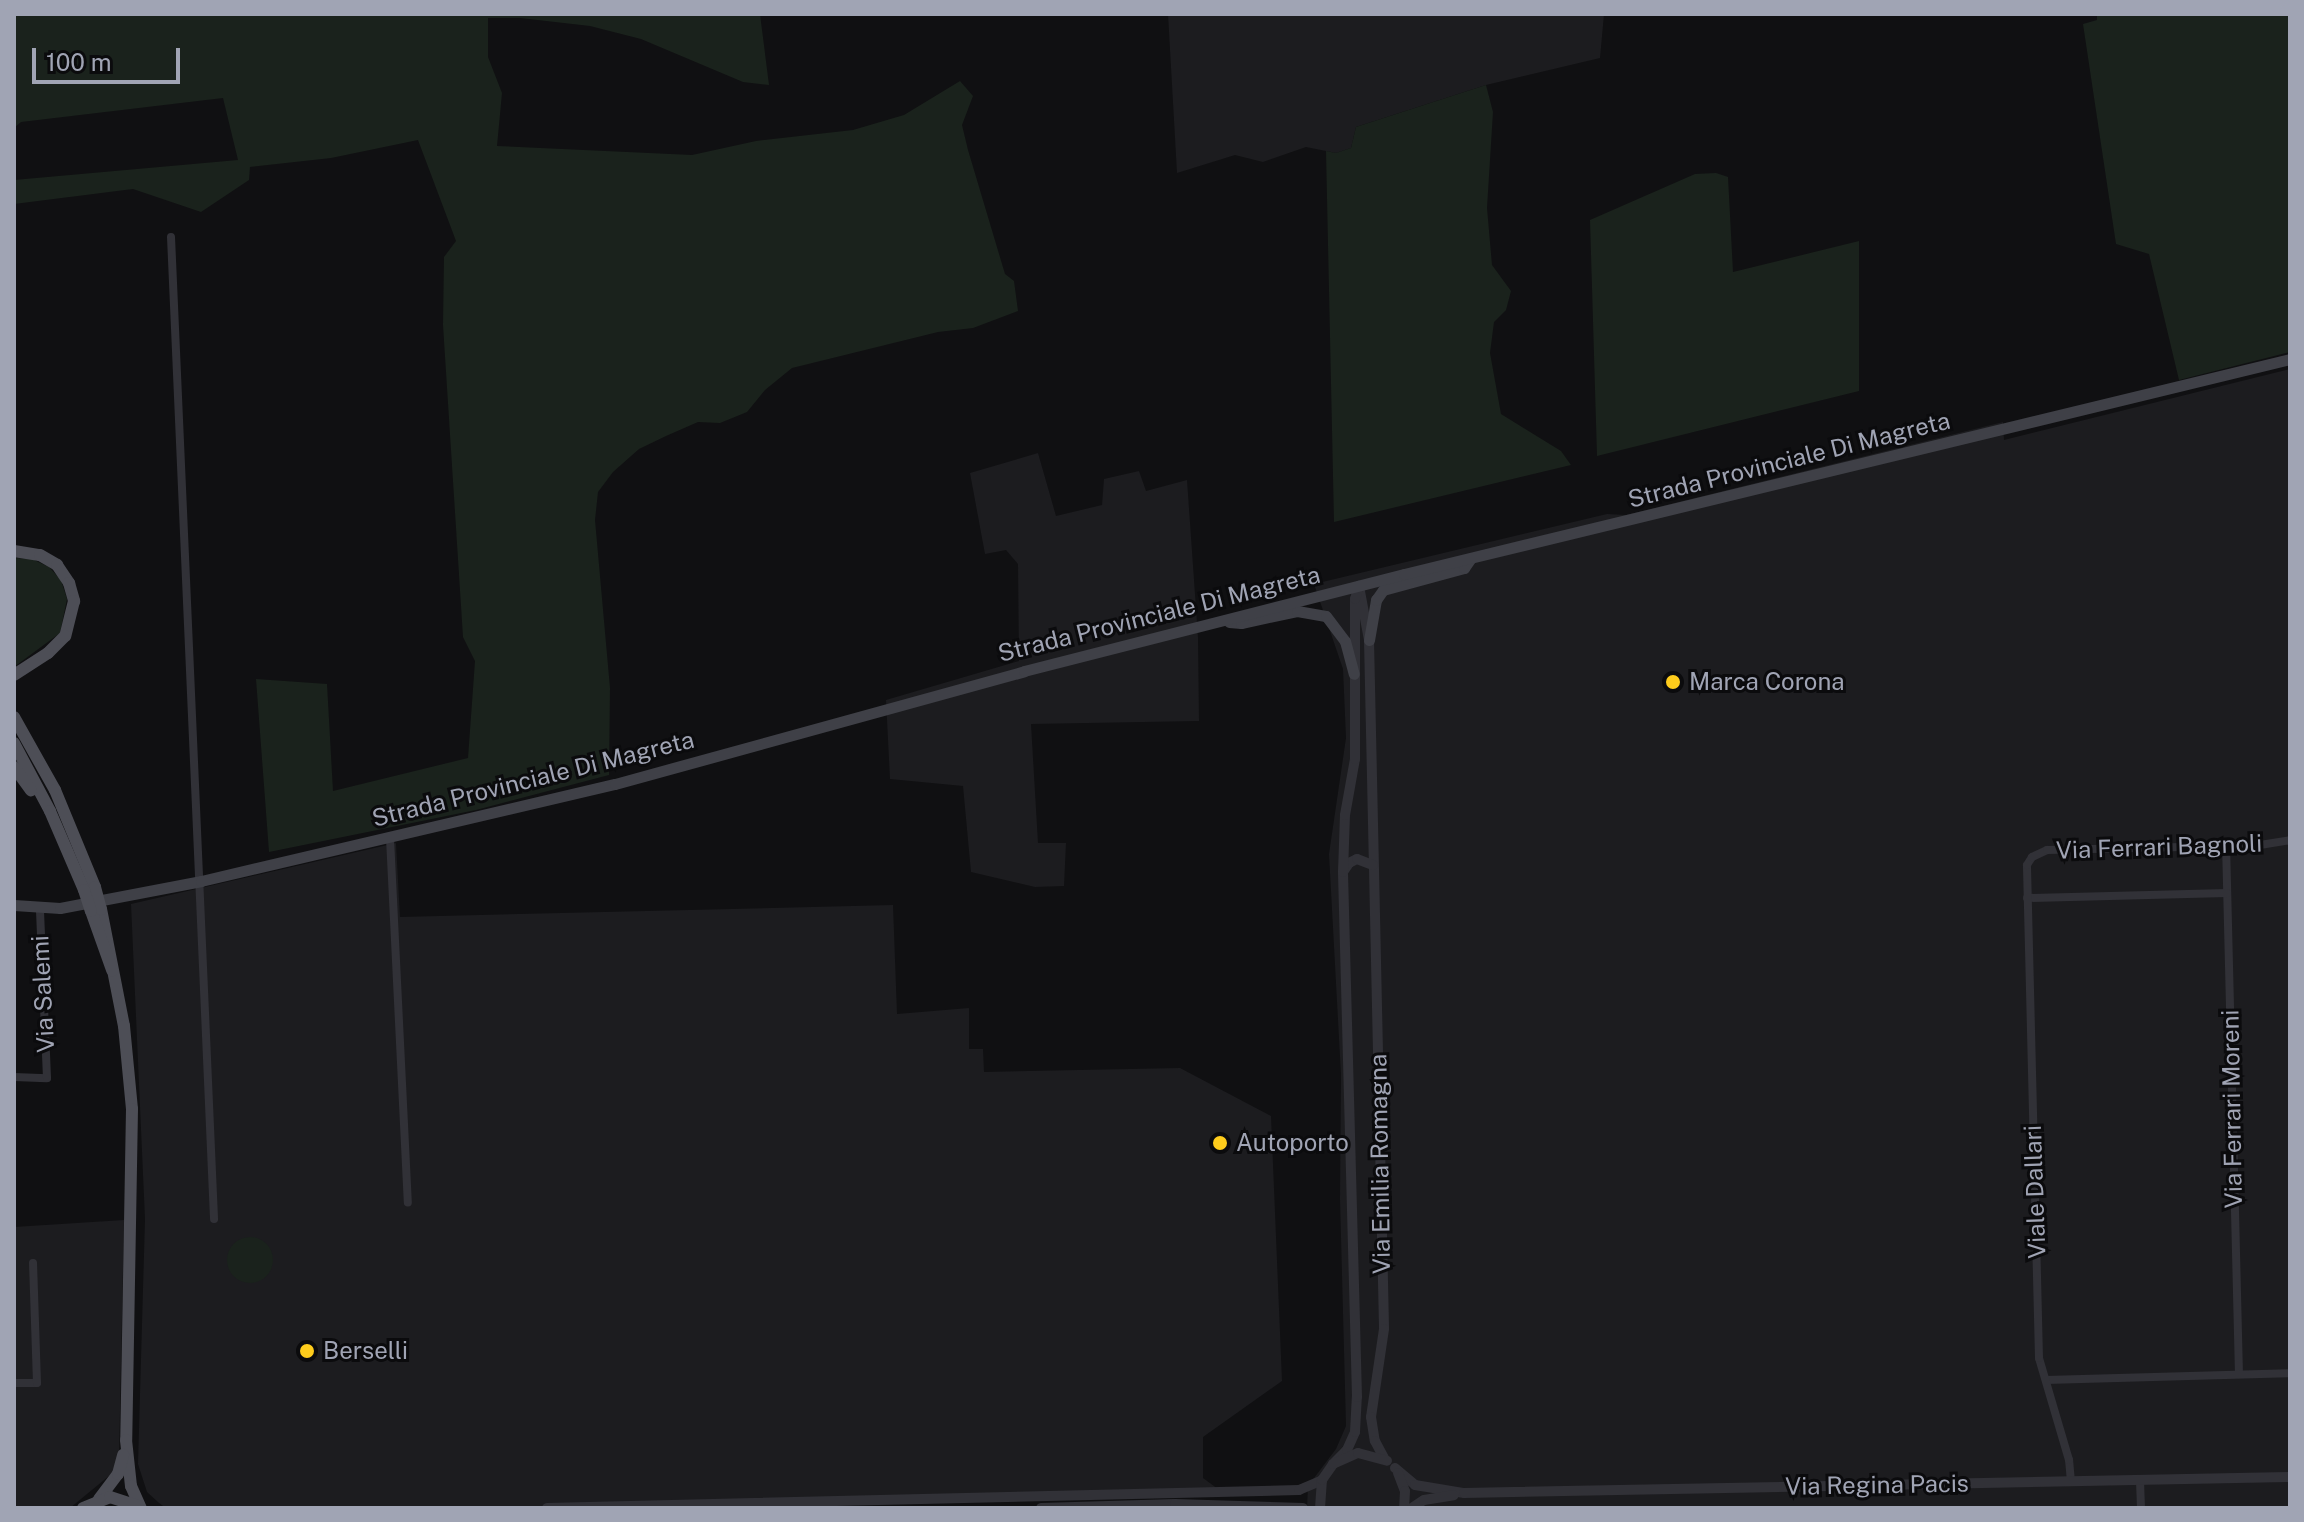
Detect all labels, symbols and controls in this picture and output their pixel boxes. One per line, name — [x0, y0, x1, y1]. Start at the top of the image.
scale bar — [36, 32, 184, 82]
text: 100 m — [46, 48, 112, 76]
street label: Strada Provinciale Di Magreta — [1625, 406, 1953, 514]
street label: Strada Provinciale Di Magreta — [995, 560, 1323, 668]
place label: Marca Corona — [1689, 668, 1845, 696]
marker: Marca Corona — [1664, 673, 1682, 691]
street label: Strada Provinciale Di Magreta — [369, 725, 697, 833]
street label: Via Ferrari Bagnoli — [2055, 829, 2263, 865]
street label: Via Salemi — [26, 935, 60, 1053]
street label: Via Ferrari Moreni — [2216, 1009, 2248, 1209]
street label: Via Emilia Romagna — [1364, 1054, 1396, 1274]
street label: Viale Dallari — [2018, 1125, 2052, 1259]
place label: Autoporto — [1236, 1129, 1349, 1157]
marker: Autoporto — [1211, 1134, 1229, 1152]
place label: Berselli — [323, 1337, 408, 1365]
marker: Berselli — [298, 1342, 316, 1360]
street label: Via Regina Pacis — [1785, 1469, 1969, 1501]

